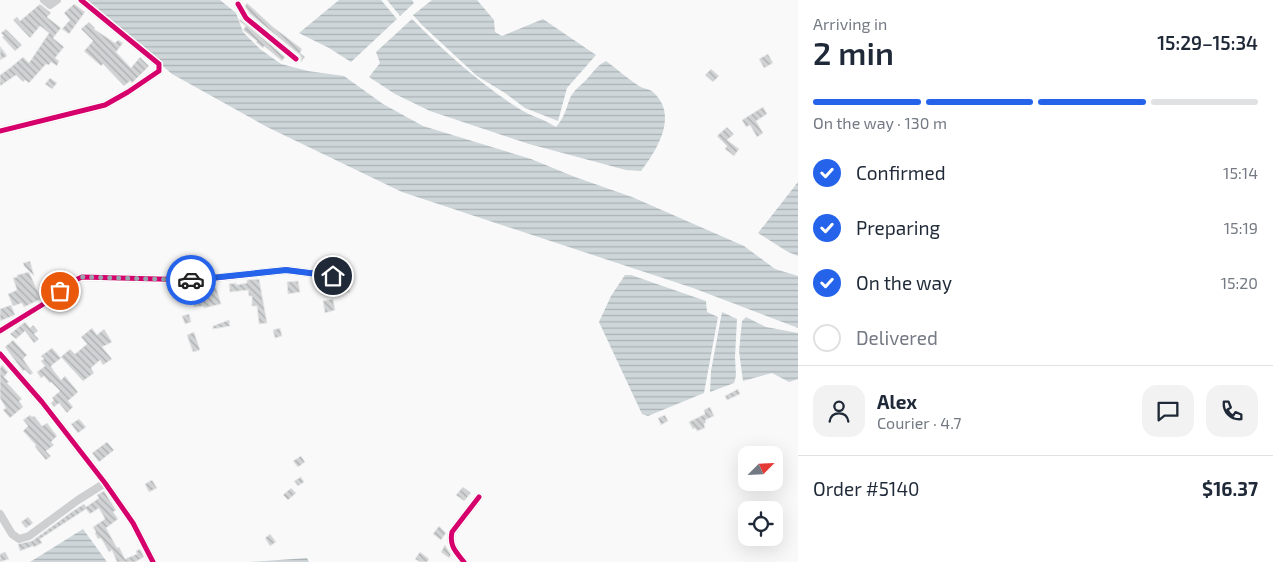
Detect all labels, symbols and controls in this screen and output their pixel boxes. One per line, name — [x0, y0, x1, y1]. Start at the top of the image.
text: Arriving in — [813, 14, 887, 33]
text: 15:29–15:34 — [1157, 31, 1258, 54]
text: 2 min — [813, 33, 894, 71]
text: On the way · 130 m — [813, 113, 947, 132]
icon: check — [813, 159, 841, 187]
text: Confirmed — [856, 161, 946, 184]
text: 15:14 — [1223, 163, 1258, 182]
icon: check — [813, 214, 841, 242]
text: Preparing — [856, 216, 940, 239]
text: 15:19 — [1224, 218, 1258, 237]
courier — [166, 255, 216, 305]
pin — [312, 255, 354, 297]
icon: home — [319, 262, 347, 290]
icon: car — [177, 266, 205, 294]
icon: check — [813, 269, 841, 297]
pin — [39, 270, 81, 312]
text: On the way — [856, 271, 952, 294]
text: 15:20 — [1221, 273, 1258, 292]
icon: bag — [46, 277, 74, 305]
text: Delivered — [856, 326, 938, 349]
button: person — [813, 385, 865, 437]
button: chat — [1142, 385, 1194, 437]
button: phone — [1206, 385, 1258, 437]
text: Alex — [877, 390, 917, 413]
text: Courier · 4.7 — [877, 413, 961, 432]
north arrow — [738, 446, 782, 491]
map controls — [738, 446, 783, 546]
text: Order #5140 — [813, 477, 920, 500]
text: $16.37 — [1202, 477, 1258, 500]
button: locate — [738, 501, 783, 546]

